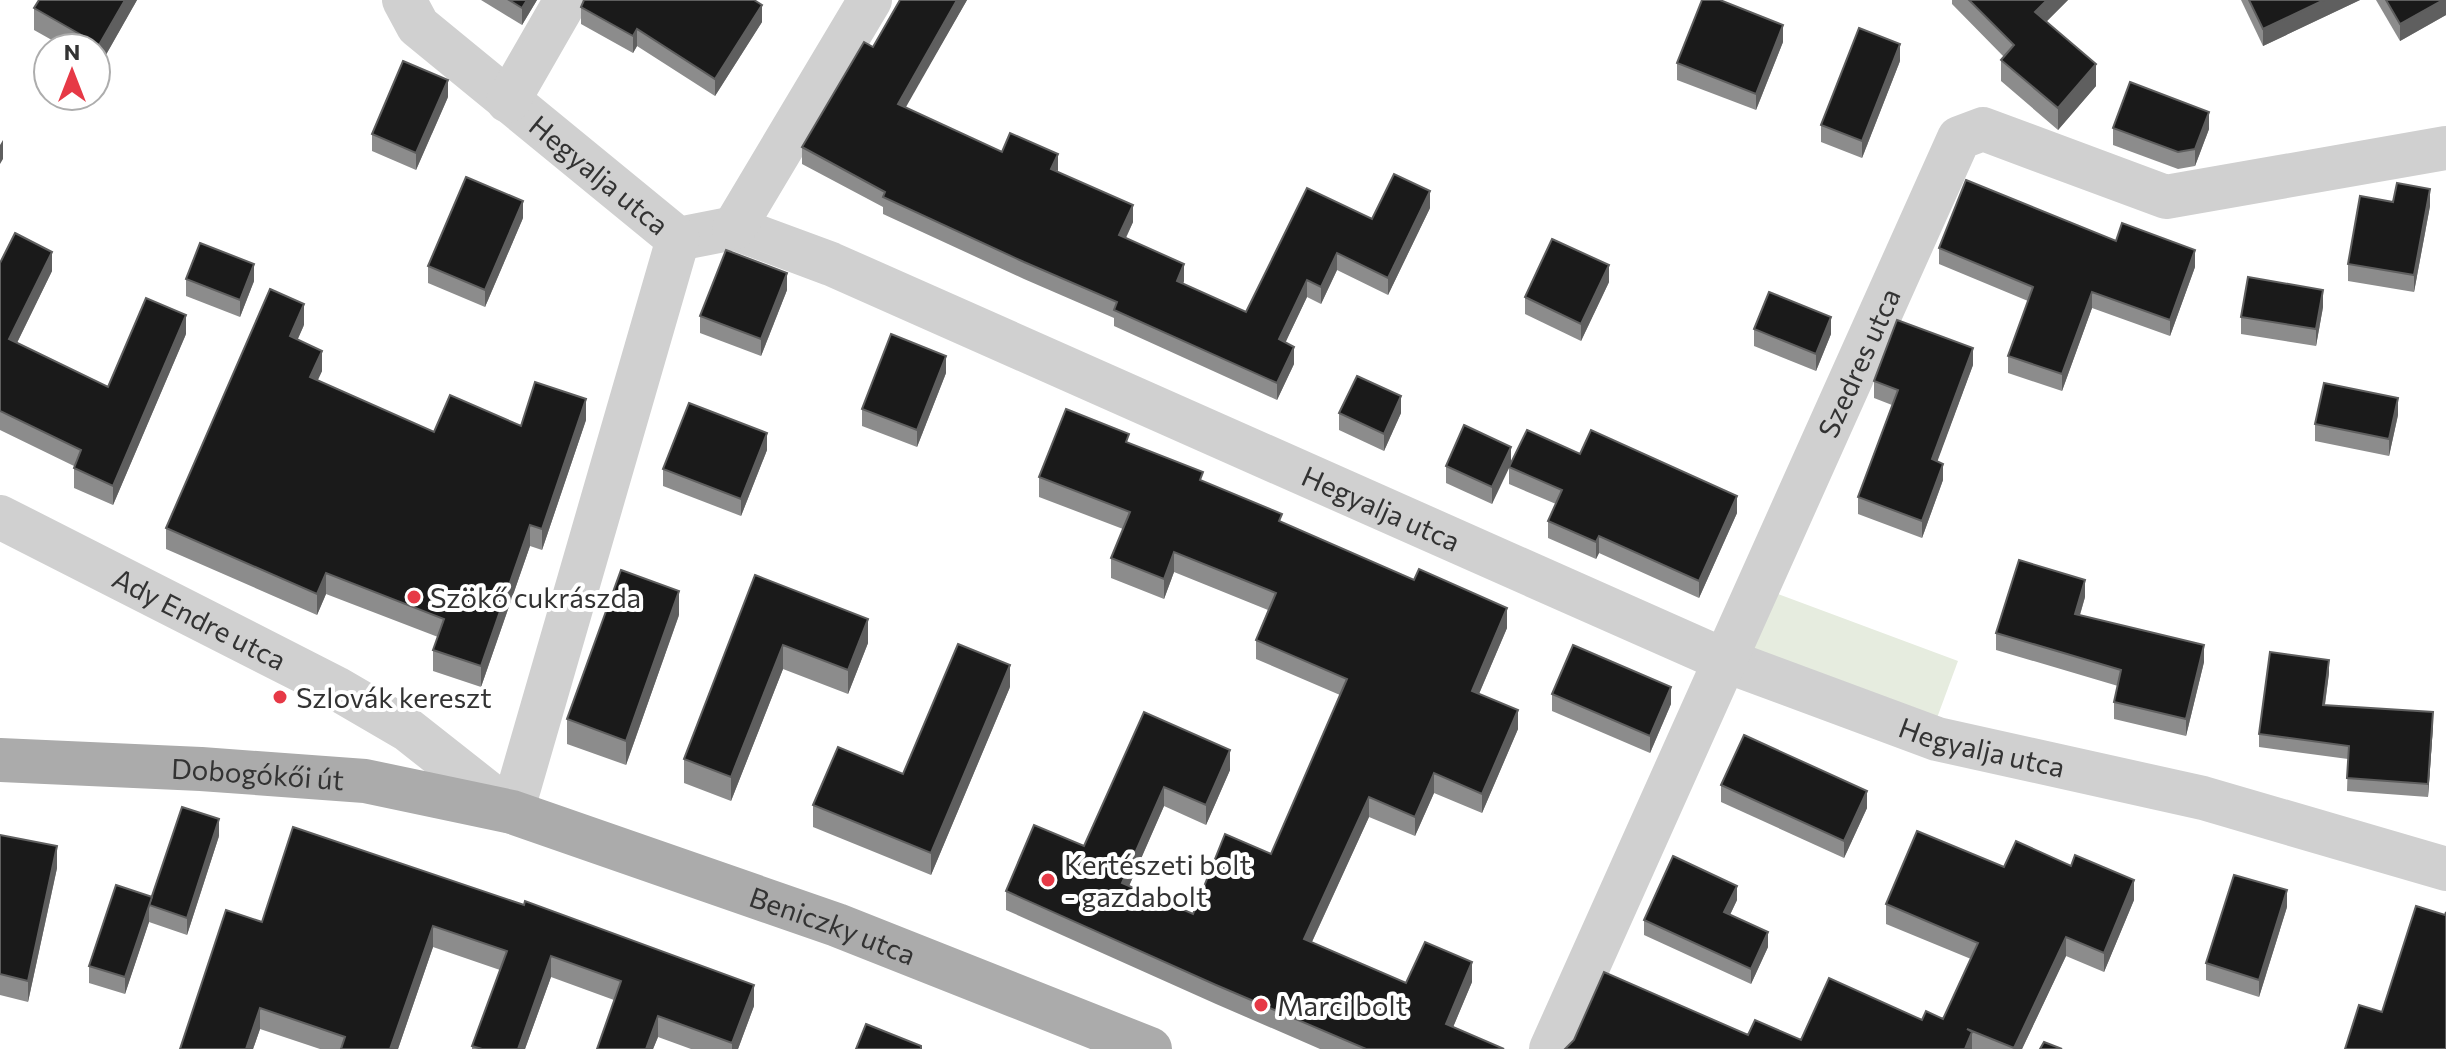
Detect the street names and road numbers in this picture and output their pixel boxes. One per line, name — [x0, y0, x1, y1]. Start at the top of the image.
street label: Hegyalja utca — [523, 108, 676, 241]
street label: Szedres utca — [1810, 283, 1907, 443]
street label: Hegyalja utca — [1297, 458, 1466, 558]
street label: Ady Endre utca — [107, 560, 292, 677]
street label: Hegyalja utca — [1895, 709, 2068, 784]
street label: Dobogókői út — [170, 751, 345, 796]
street label: Beniczky utca — [745, 879, 921, 971]

